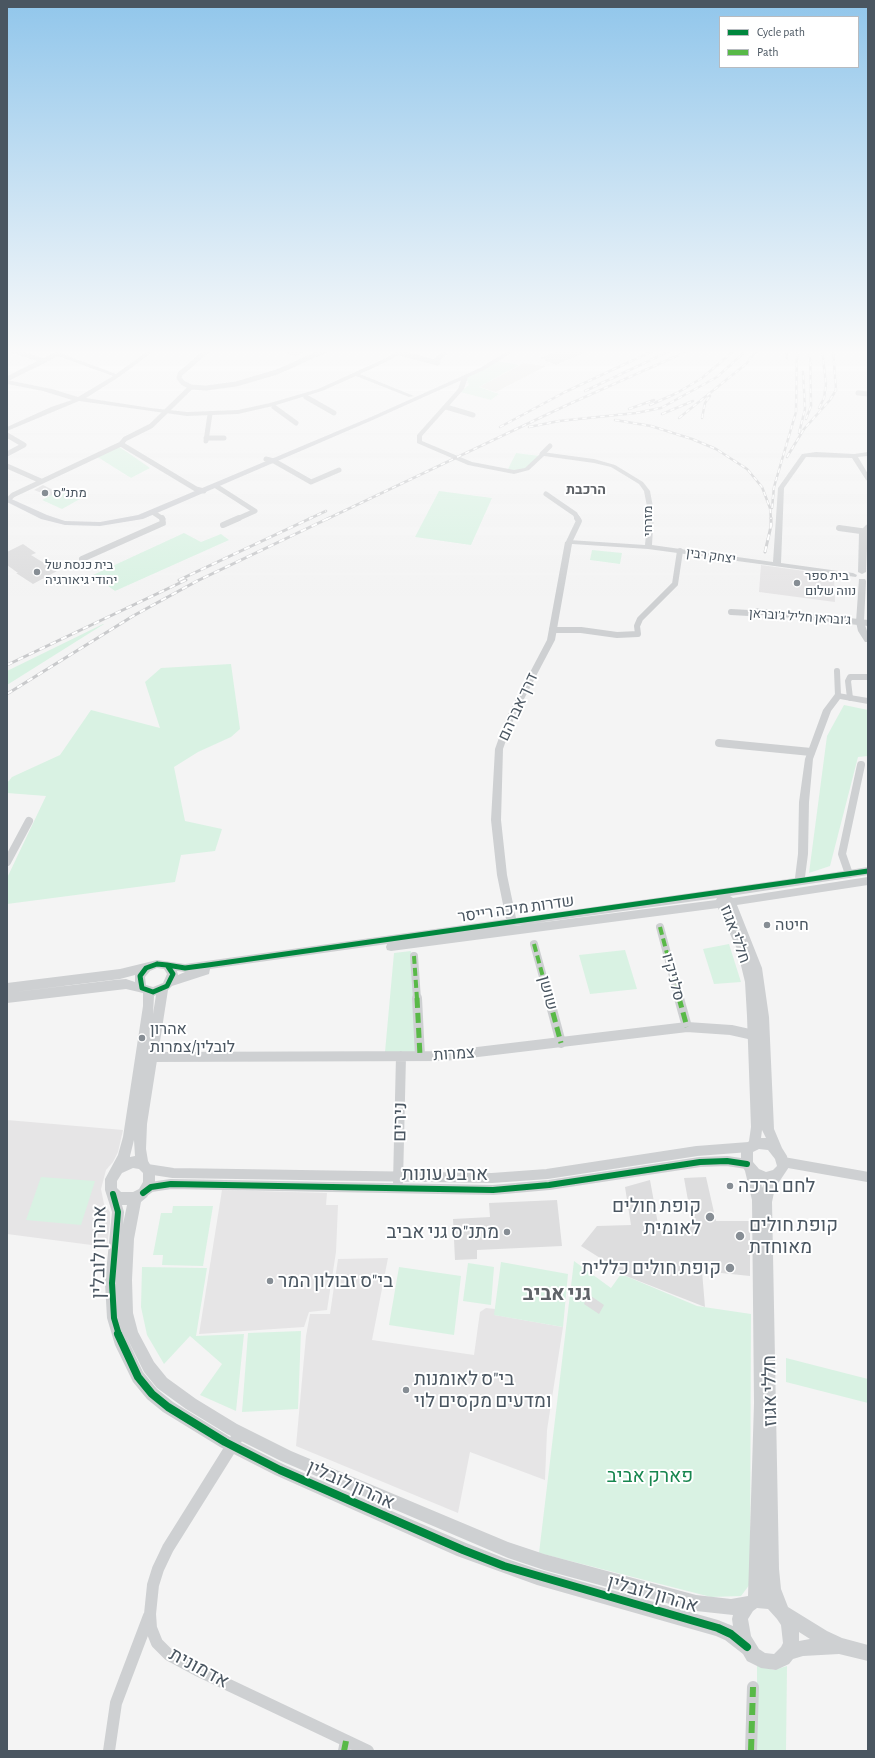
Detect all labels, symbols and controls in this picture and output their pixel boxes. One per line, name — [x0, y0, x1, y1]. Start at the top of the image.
legend — [719, 16, 859, 68]
text: Cycle path — [757, 26, 805, 38]
text: Path — [757, 46, 779, 58]
district label: הרכבת — [566, 482, 606, 498]
place label: מתנ״ס — [53, 485, 87, 501]
marker: מתנ״ס — [40, 488, 50, 498]
street label: מזרחי — [640, 505, 656, 537]
street label: יצחק רבין — [685, 545, 737, 567]
place label: בית כנסת של יהודי גיאורגיה — [45, 557, 117, 588]
marker: בית כנסת של יהודי גיאורגיה — [32, 567, 42, 577]
place label: בית ספר נווה שלום — [805, 568, 856, 599]
marker: בית ספר נווה שלום — [792, 578, 802, 588]
street label: ג'ובראן חליל ג'ובראן — [749, 606, 851, 628]
street label: דרך אברהם — [494, 670, 542, 744]
street label: שדרות מיכה רייסר — [457, 891, 575, 927]
street label: חללי אגוז — [716, 902, 754, 966]
place label: חיטה — [775, 915, 809, 935]
marker: חיטה — [762, 920, 772, 930]
street label: סלניקיו — [657, 951, 689, 1003]
street label: שושן — [534, 974, 562, 1012]
place label: אהרון לובלין/צמרות — [150, 1019, 235, 1057]
marker: אהרון לובלין/צמרות — [137, 1033, 147, 1043]
street label: צמרות — [433, 1043, 475, 1065]
street label: נירים — [388, 1102, 412, 1142]
street label: ארבע עונות — [402, 1163, 488, 1185]
place label: לחם ברכה — [738, 1175, 815, 1197]
marker: לחם ברכה — [725, 1181, 735, 1191]
place label: קופת חולים לאומית — [612, 1195, 701, 1239]
street label: אהרון לובלין — [87, 1205, 111, 1299]
marker: קופת חולים לאומית — [704, 1211, 716, 1223]
place label: קופת חולים מאוחדת — [749, 1214, 838, 1258]
place label: מתנ"ס גני אביב — [387, 1221, 499, 1243]
marker: מתנ"ס גני אביב — [502, 1227, 512, 1237]
marker: קופת חולים מאוחדת — [734, 1230, 746, 1242]
place label: קופת חולים כללית — [582, 1257, 721, 1279]
marker: קופת חולים כללית — [724, 1262, 736, 1274]
place label: בי"ס זבולון המר — [278, 1270, 393, 1292]
marker: בי"ס זבולון המר — [265, 1276, 275, 1286]
district label: גני אביב — [523, 1282, 591, 1306]
street label: חללי אגוז — [758, 1355, 782, 1427]
place label: בי"ס לאומנות ומדעים מקסים לוי — [414, 1368, 551, 1412]
marker: בי"ס לאומנות ומדעים מקסים לוי — [401, 1385, 411, 1395]
street label: אהרון לובלין — [304, 1456, 398, 1514]
park label: פארק אביב — [607, 1465, 693, 1487]
street label: אהרון לובלין — [605, 1570, 701, 1618]
street label: אדמונית — [165, 1643, 233, 1693]

